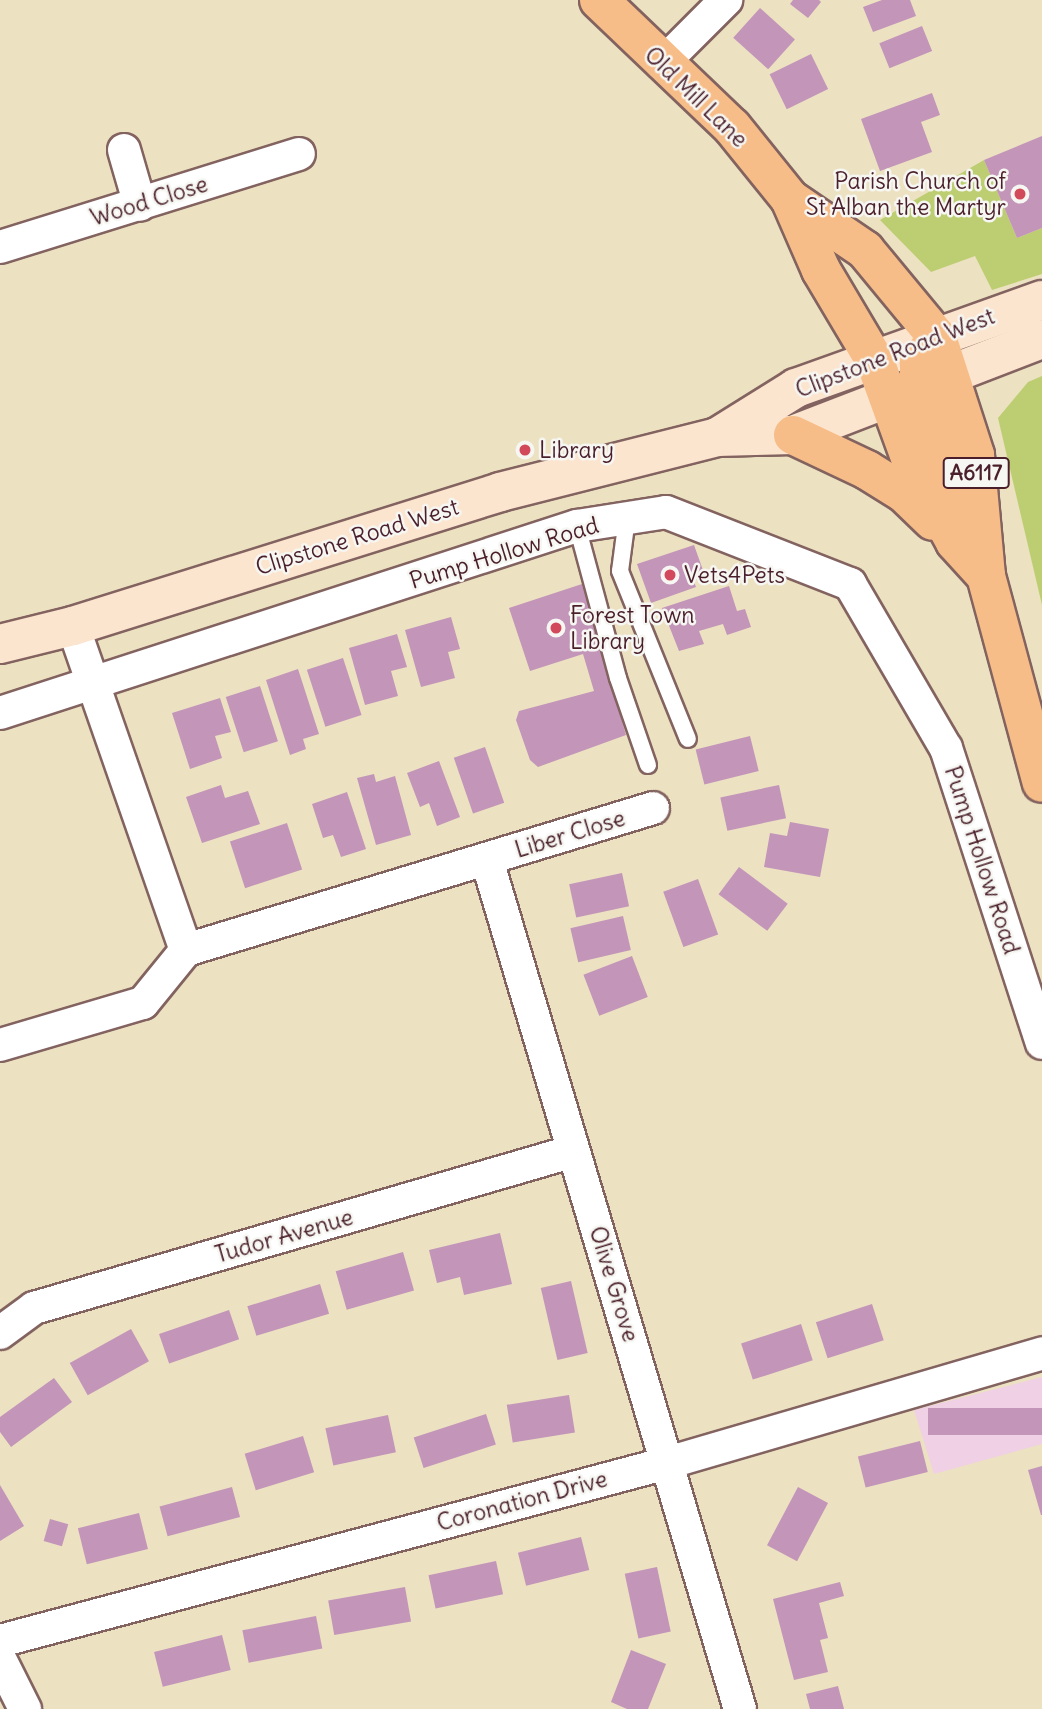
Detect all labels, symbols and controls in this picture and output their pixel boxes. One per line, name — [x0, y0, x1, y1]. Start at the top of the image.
street label: Old Mill Lane — [639, 41, 753, 153]
place label: Parish Church of St Alban the Martyr — [806, 167, 1006, 221]
street label: Wood Close — [87, 170, 211, 232]
marker: Parish Church of St Alban the Martyr — [1012, 186, 1028, 202]
street label: Clipstone Road West — [792, 302, 998, 404]
place label: Library — [539, 436, 614, 464]
marker: Library — [517, 442, 533, 458]
road number: A6117 — [941, 456, 1011, 490]
street label: Clipstone Road West — [252, 493, 462, 581]
street label: Pump Hollow Road — [406, 511, 602, 595]
place label: Vets4Pets — [684, 561, 785, 589]
marker: Vets4Pets — [662, 567, 678, 583]
place label: Forest Town Library — [570, 601, 695, 655]
marker: Forest Town Library — [548, 620, 564, 636]
street label: Pump Hollow Road — [939, 762, 1025, 958]
street label: Liber Close — [512, 804, 628, 864]
street label: Tudor Avenue — [212, 1203, 356, 1269]
street label: Olive Grove — [583, 1223, 645, 1345]
street label: Coronation Drive — [434, 1465, 610, 1537]

